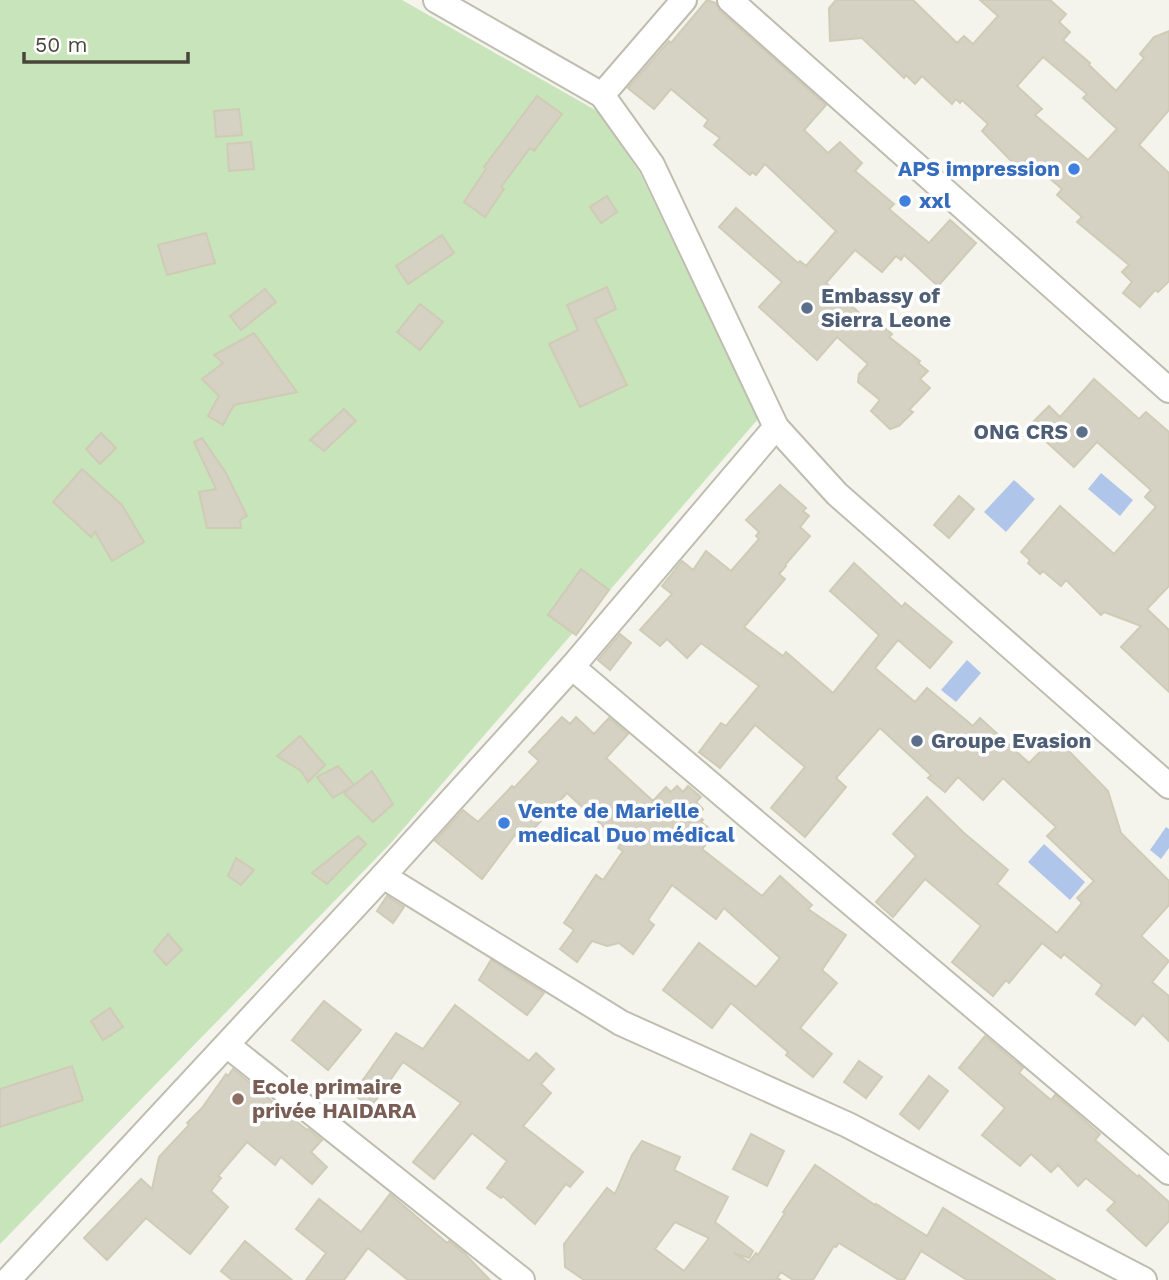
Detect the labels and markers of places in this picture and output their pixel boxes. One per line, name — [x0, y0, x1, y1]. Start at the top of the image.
place label: APS impression — [898, 156, 1060, 181]
marker: APS impression — [1066, 161, 1082, 177]
place label: xxl — [919, 188, 951, 213]
marker: xxl — [897, 193, 913, 209]
place label: Embassy of Sierra Leone — [821, 283, 951, 332]
marker: Embassy of Sierra Leone — [799, 300, 815, 316]
place label: ONG CRS — [973, 419, 1068, 444]
marker: ONG CRS — [1074, 424, 1090, 440]
place label: Groupe Evasion — [931, 728, 1092, 753]
marker: Groupe Evasion — [909, 733, 925, 749]
place label: Vente de Marielle medical Duo médical — [518, 798, 735, 847]
marker: Vente de Marielle medical Duo médical — [496, 815, 512, 831]
place label: Ecole primaire privée HAIDARA — [252, 1074, 417, 1123]
marker: Ecole primaire privée HAIDARA — [230, 1091, 246, 1107]

